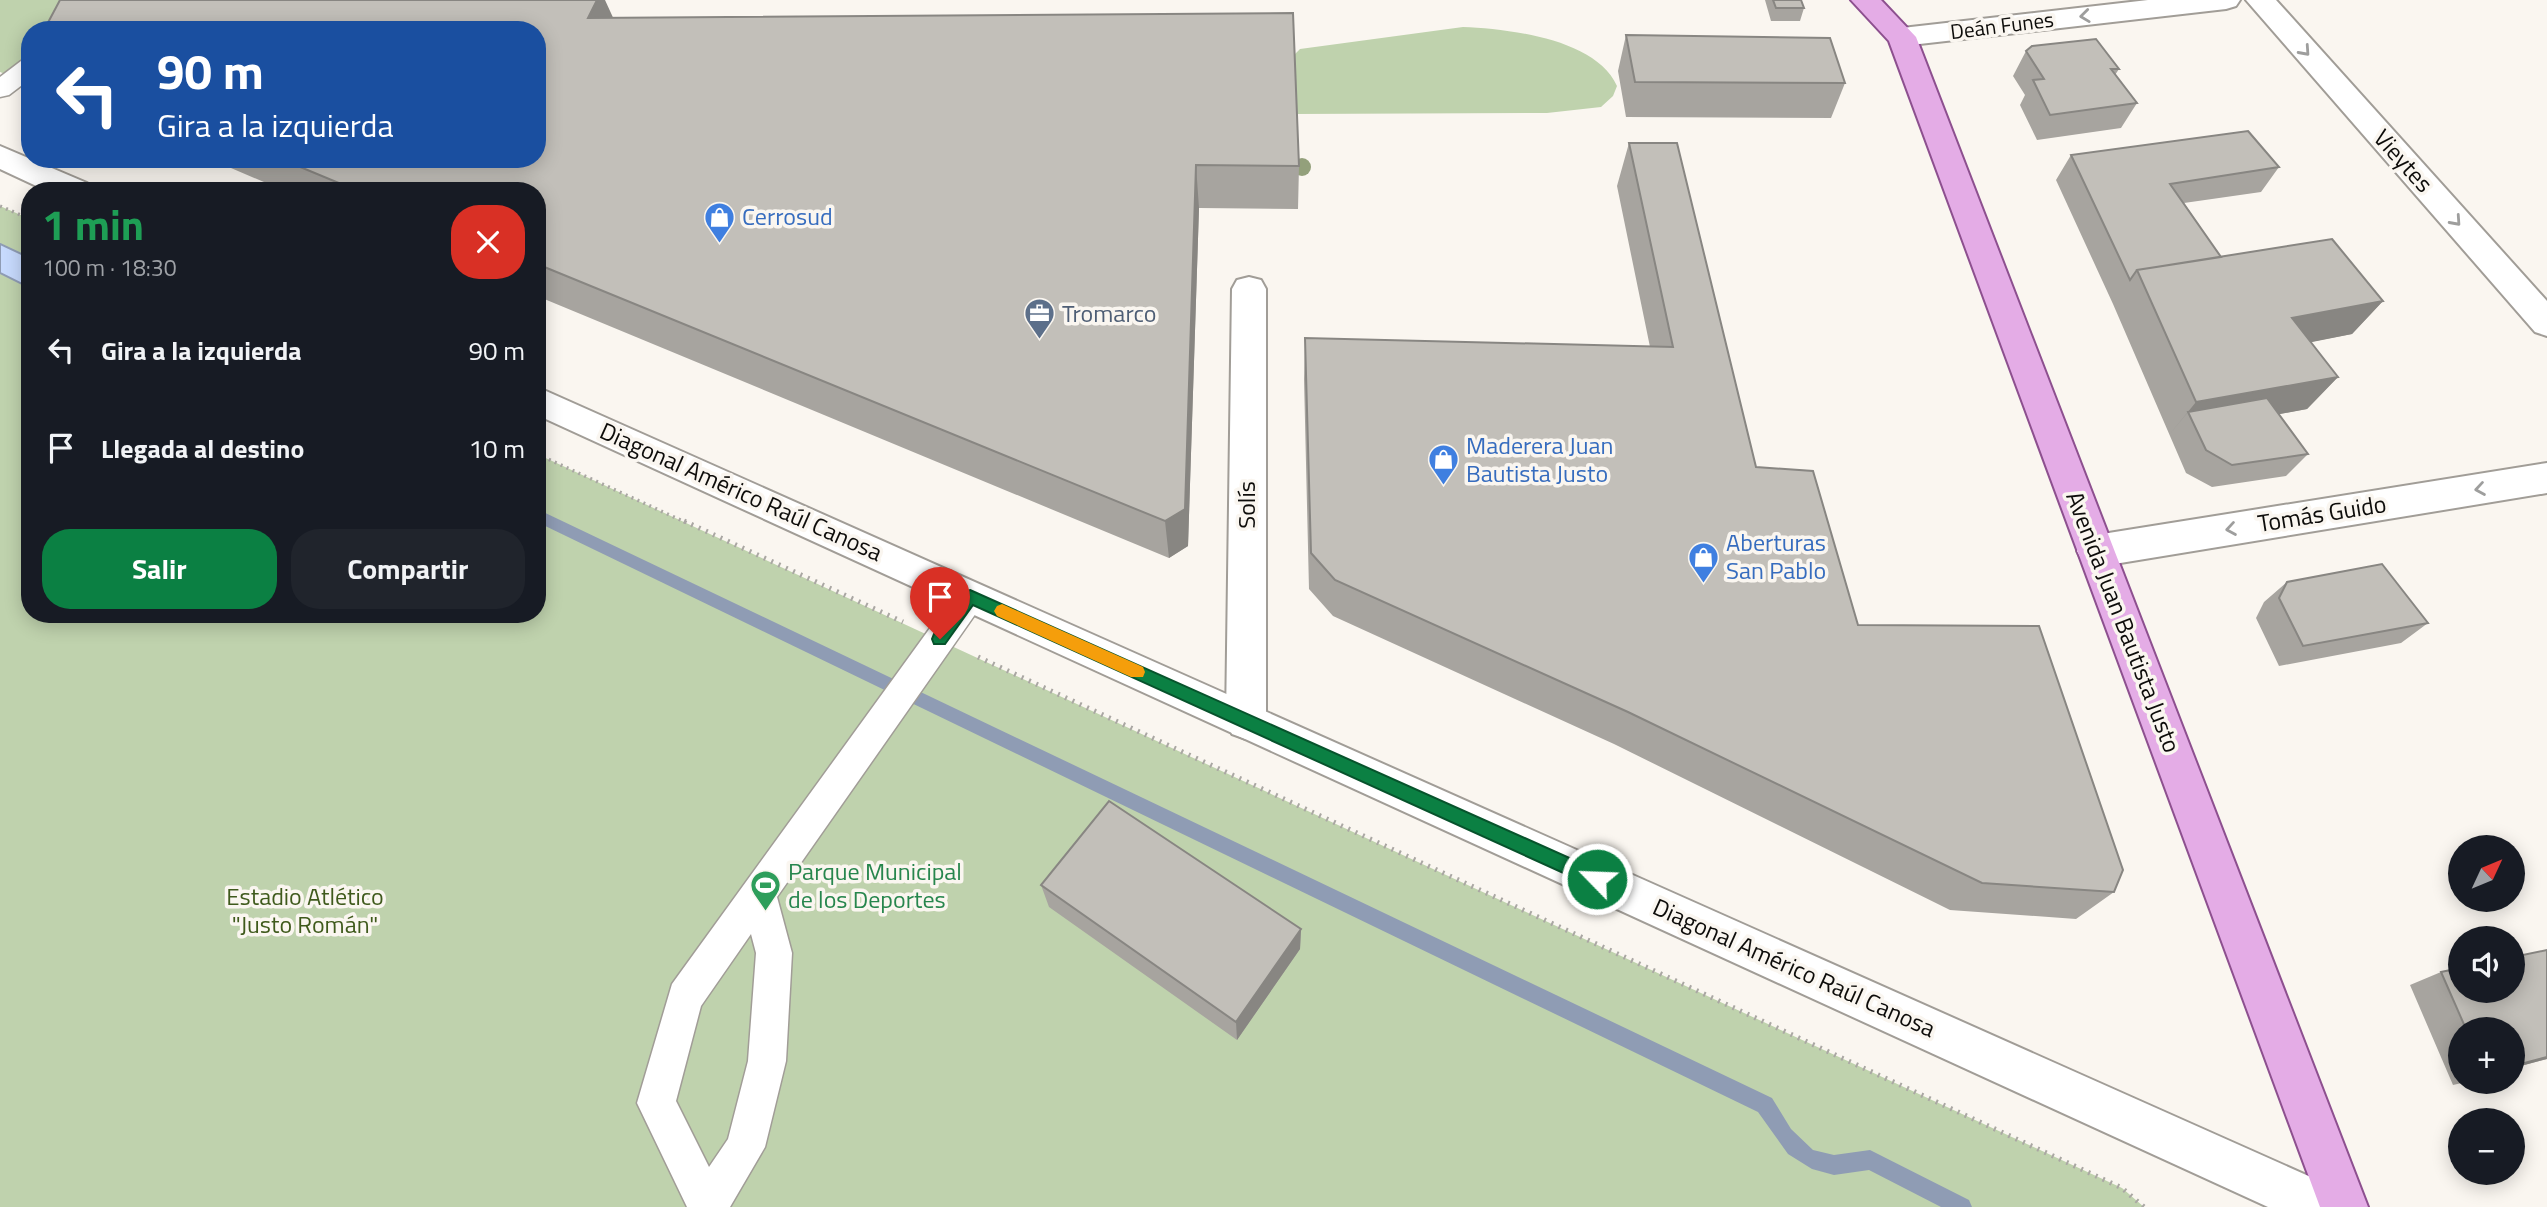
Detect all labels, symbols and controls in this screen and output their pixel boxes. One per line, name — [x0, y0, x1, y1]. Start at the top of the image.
street label: Deán Funes — [1948, 3, 2055, 47]
one-way arrow — [2080, 9, 2091, 24]
text: 90 m — [157, 33, 264, 108]
one-way arrow — [2297, 43, 2309, 56]
icon: left — [42, 49, 133, 140]
text: Gira a la izquierda — [157, 101, 393, 149]
street label: Vieytes — [2365, 121, 2442, 200]
text: 1 min — [42, 192, 144, 256]
place label: Cerrosud — [742, 198, 833, 234]
shop icon: Cerrosud — [702, 200, 736, 244]
button: close — [451, 205, 525, 279]
one-way arrow — [2448, 213, 2460, 226]
text: 100 m · 18:30 — [42, 250, 177, 285]
place label: Tromarco — [1062, 295, 1156, 331]
office icon: Tromarco — [1022, 297, 1056, 341]
icon: left — [42, 331, 80, 369]
text: Gira a la izquierda — [101, 331, 302, 370]
text: 90 m — [468, 331, 525, 370]
street label: Diagonal Américo Raúl Canosa — [594, 412, 889, 570]
place label: Maderera Juan Bautista Justo — [1466, 427, 1613, 491]
icon: arrive — [42, 429, 80, 467]
text: Llegada al destino — [101, 429, 304, 468]
text: 10 m — [468, 429, 525, 468]
shop icon: Maderera Juan Bautista Justo — [1426, 443, 1460, 487]
street label: Solís — [1228, 481, 1264, 529]
one-way arrow — [2474, 481, 2486, 496]
street label: Tomás Guido — [2255, 485, 2389, 541]
street label: Avenida Juan Bautista Justo — [2057, 486, 2190, 758]
one-way arrow — [2225, 521, 2237, 536]
place label: Aberturas San Pablo — [1726, 524, 1826, 588]
button: Salir — [42, 529, 277, 609]
button: Compartir — [291, 529, 525, 609]
shop icon: Aberturas San Pablo — [1686, 540, 1720, 584]
pin — [910, 567, 970, 639]
icon: arrive — [921, 578, 959, 616]
north arrow — [2448, 835, 2525, 912]
map controls — [2448, 835, 2525, 1185]
position arrow — [1560, 842, 1634, 916]
place label: Parque Municipal de los Deportes — [788, 853, 962, 917]
sports icon: Parque Municipal de los Deportes — [748, 869, 782, 913]
park label: Estadio Atlético "Justo Román" — [226, 878, 384, 942]
street label: Diagonal Américo Raúl Canosa — [1647, 888, 1942, 1046]
button: sound — [2448, 926, 2525, 1003]
button: + — [2448, 1017, 2525, 1094]
button: − — [2448, 1108, 2525, 1185]

